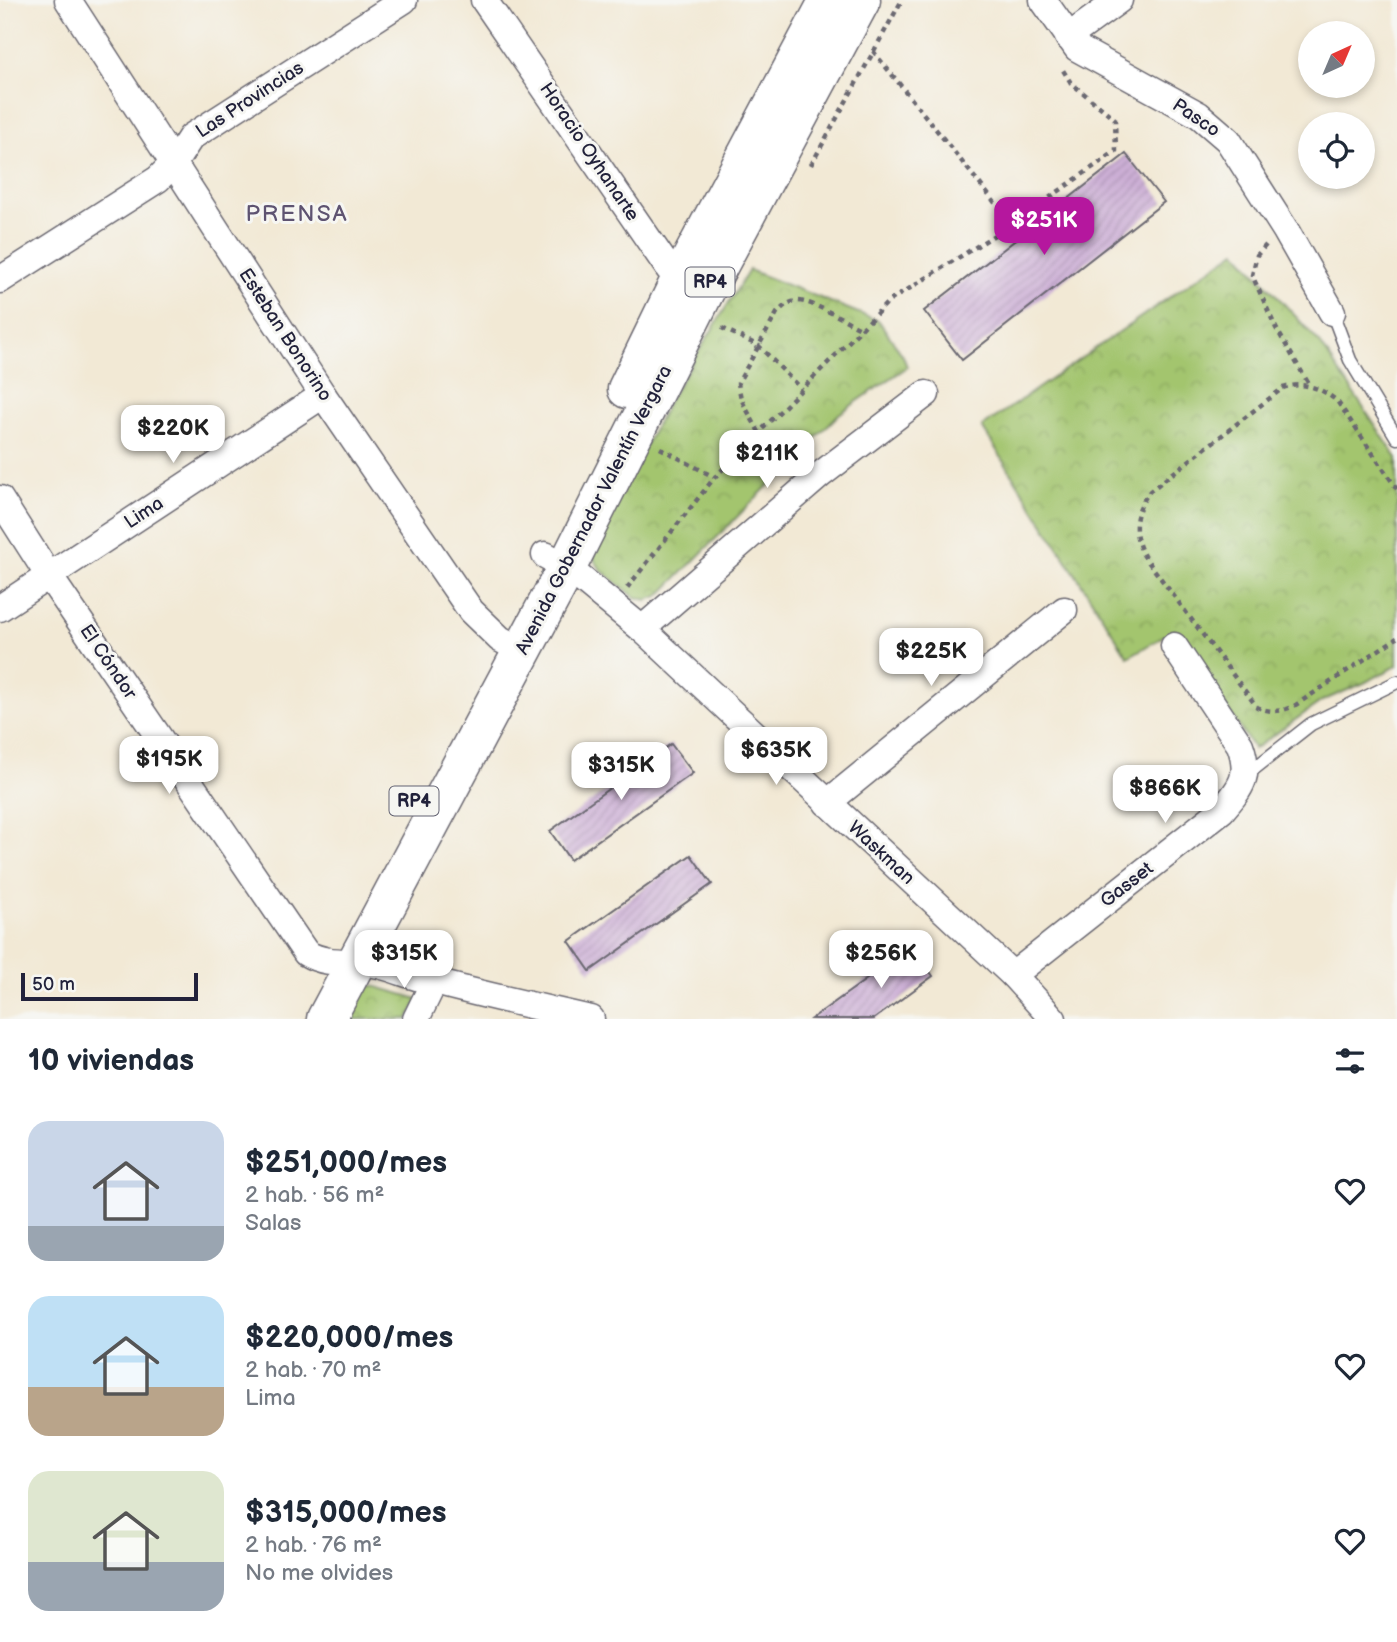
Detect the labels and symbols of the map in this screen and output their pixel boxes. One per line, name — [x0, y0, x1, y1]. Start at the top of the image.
north arrow — [1298, 21, 1376, 98]
street label: Las Provincias — [192, 57, 308, 143]
street label: Horacio Oyhanarte — [534, 79, 644, 225]
street label: Pasco — [1168, 94, 1224, 142]
pin: $251K — [995, 198, 1093, 257]
district label: PRENSA — [245, 200, 349, 228]
street label: Esteban Bonorino — [233, 264, 337, 406]
road number: RP4 — [686, 268, 734, 296]
street label: Avenida Gobernador Valentín Vergara — [511, 362, 677, 658]
pin: $220K — [124, 406, 222, 465]
pin: $211K — [718, 430, 816, 490]
street label: Lima — [120, 492, 168, 534]
street label: El Cóndor — [75, 620, 142, 705]
pin: $225K — [882, 628, 980, 688]
pin: $635K — [727, 728, 825, 787]
pin: $195K — [120, 736, 218, 796]
pin: $315K — [572, 742, 670, 802]
pin: $866K — [1116, 766, 1214, 825]
road number: RP4 — [390, 786, 438, 816]
street label: Waskman — [843, 816, 919, 890]
street label: Gasset — [1096, 857, 1158, 913]
pin: $315K — [355, 930, 453, 990]
pin: $256K — [832, 930, 930, 990]
scale bar — [21, 970, 198, 1002]

